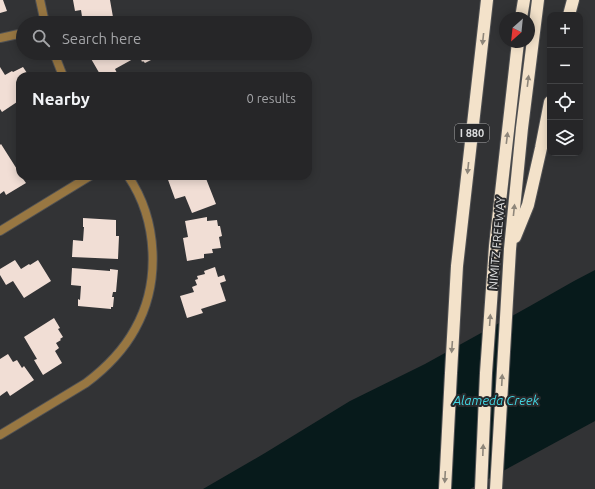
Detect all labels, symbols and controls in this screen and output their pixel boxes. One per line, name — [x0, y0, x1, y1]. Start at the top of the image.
north arrow — [499, 12, 535, 48]
map controls — [547, 12, 583, 156]
button: + — [547, 12, 583, 48]
search box — [16, 16, 312, 60]
icon: search — [30, 27, 52, 49]
text: Search here — [62, 30, 141, 47]
one-way arrow — [480, 33, 486, 45]
button: − — [547, 48, 583, 84]
one-way arrow — [525, 75, 531, 87]
button: locate — [547, 84, 583, 120]
text: Nearby — [32, 89, 90, 108]
text: 0 results — [246, 91, 296, 105]
button: layers — [547, 120, 583, 156]
road number: I 880 — [455, 124, 489, 142]
one-way arrow — [504, 132, 510, 144]
one-way arrow — [465, 162, 472, 174]
street label: NIMITZ FREEWAY — [486, 196, 507, 290]
one-way arrow — [510, 204, 517, 216]
one-way arrow — [486, 314, 493, 326]
one-way arrow — [449, 341, 456, 353]
one-way arrow — [498, 374, 505, 386]
water label: Alameda Creek — [452, 393, 539, 407]
one-way arrow — [480, 443, 486, 456]
one-way arrow — [442, 471, 449, 483]

